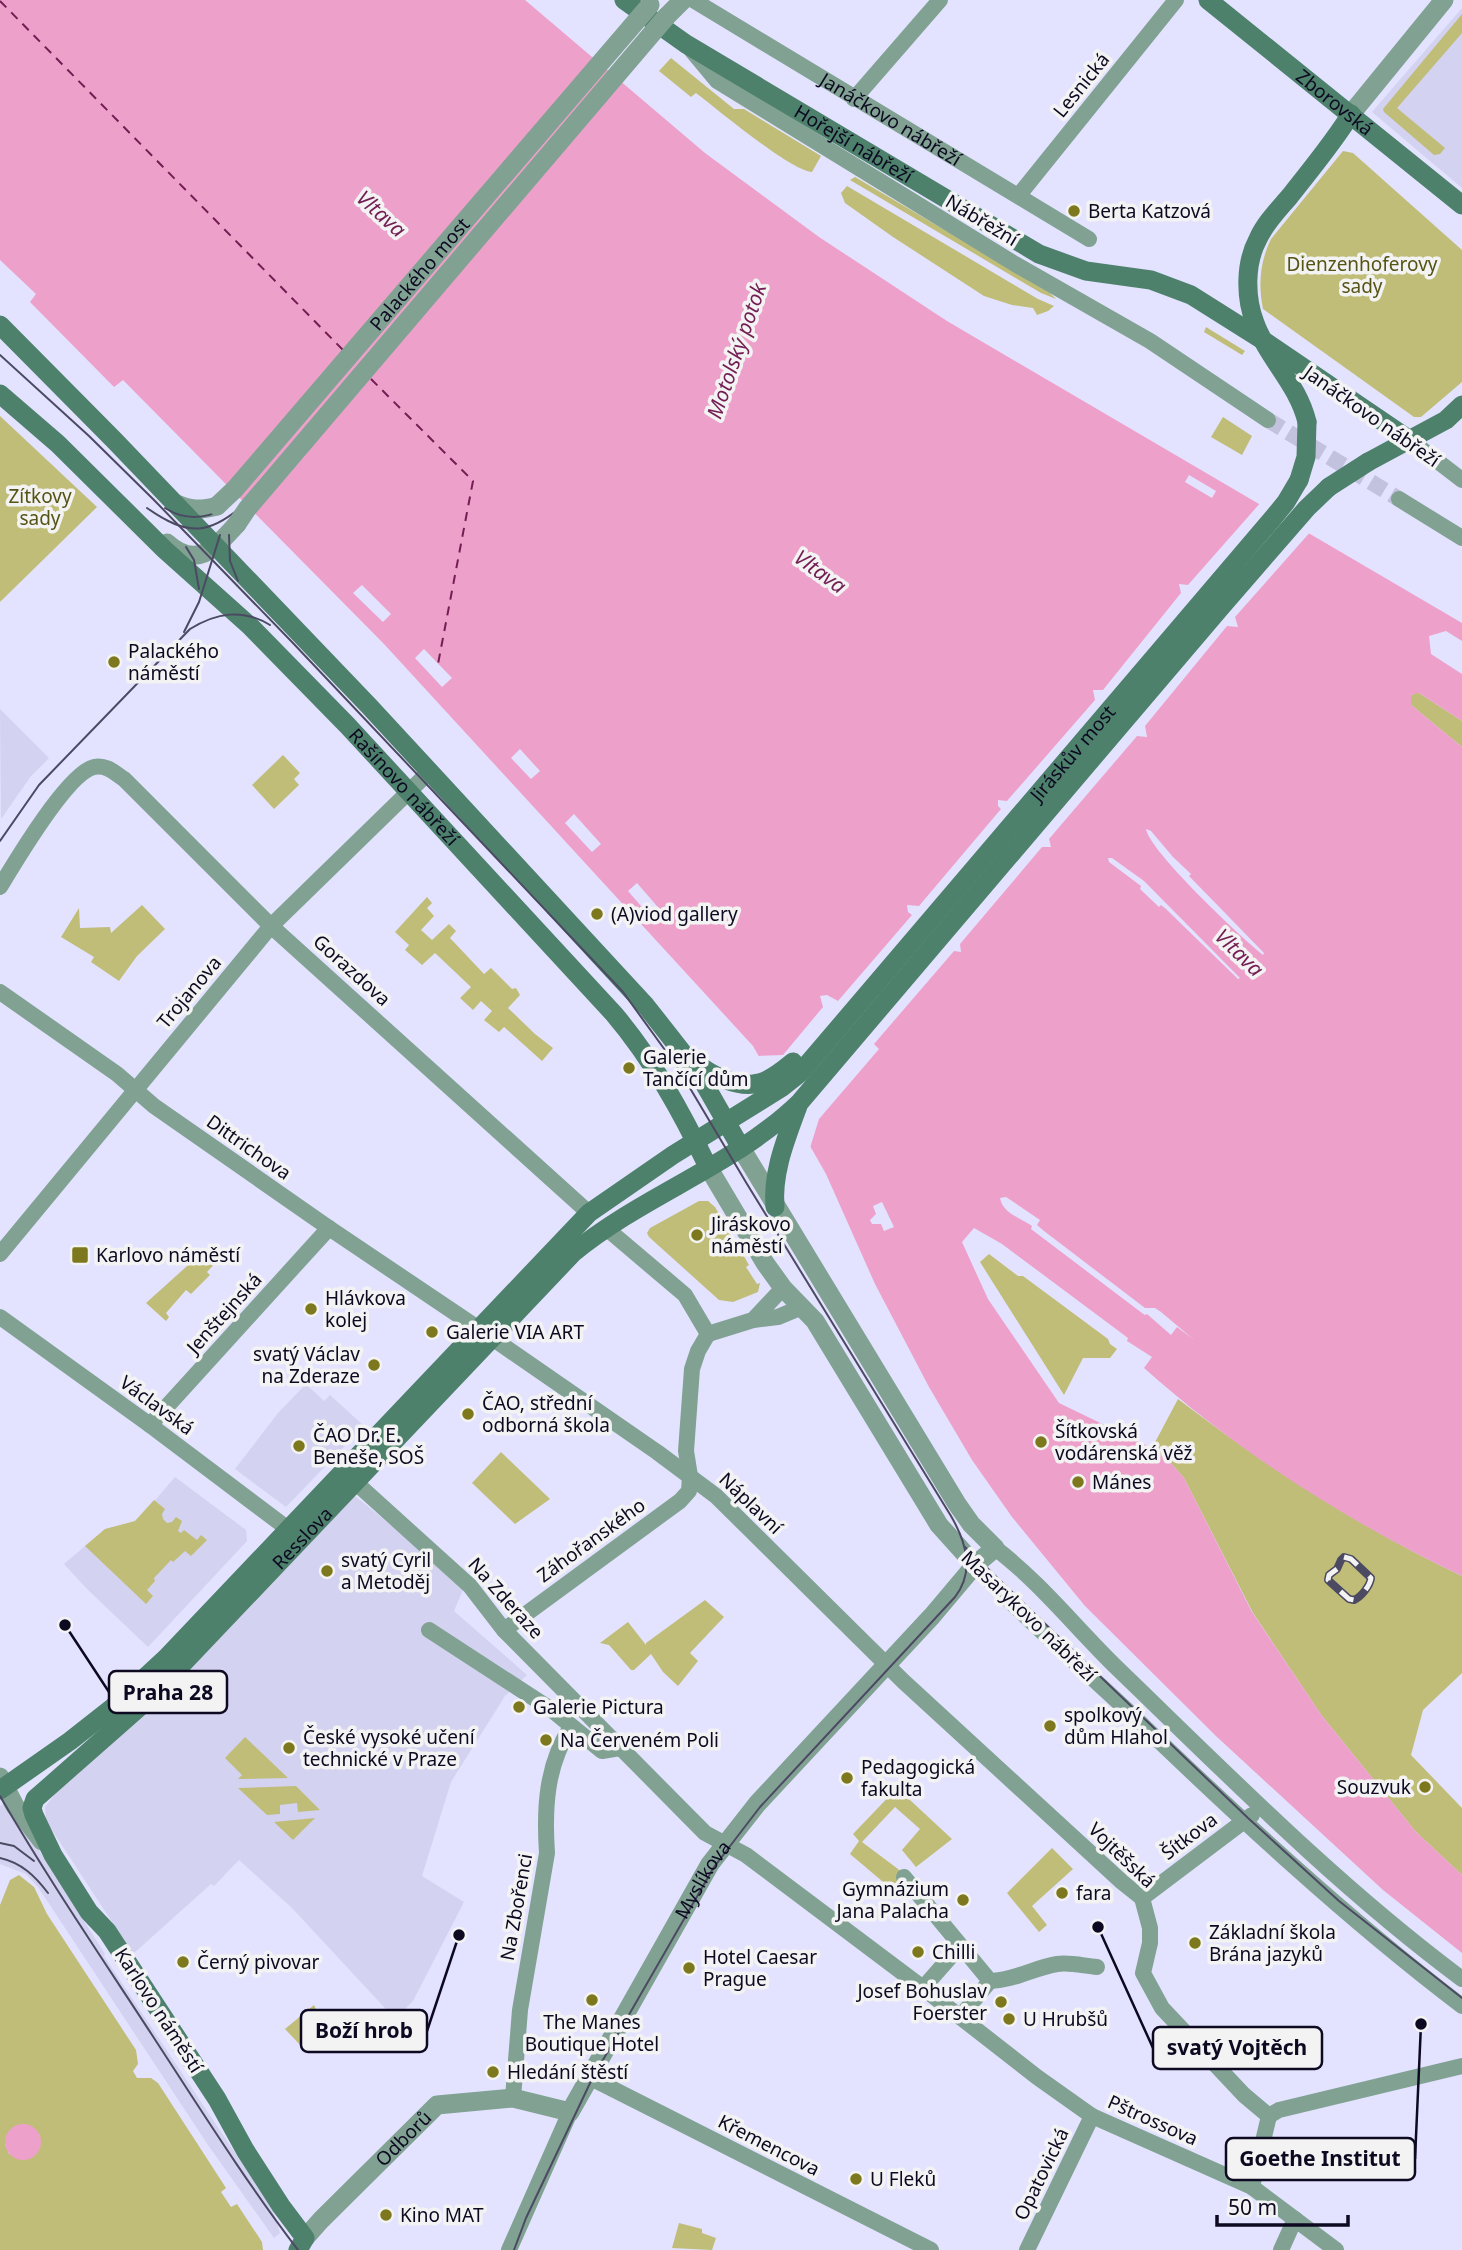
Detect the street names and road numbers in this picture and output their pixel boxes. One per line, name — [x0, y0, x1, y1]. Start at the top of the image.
street label: Lesnická — [1047, 47, 1115, 123]
street label: Zborovská — [1291, 63, 1379, 141]
street label: Janáčkovo nábřeží — [814, 66, 967, 173]
street label: Hořejší nábřeží — [790, 98, 919, 190]
street label: Nábřežní — [941, 188, 1024, 252]
street label: Palackého most — [364, 212, 475, 336]
street label: Janáčkovo nábřeží — [1297, 358, 1446, 473]
street label: Jiráskův most — [1023, 699, 1121, 808]
street label: Rašínovo nábřeží — [343, 722, 466, 852]
street label: Gorazdova — [308, 928, 396, 1012]
street label: Trojanova — [151, 950, 227, 1034]
street label: Dittrichova — [202, 1108, 296, 1186]
street label: Jenštejnská — [179, 1267, 267, 1361]
street label: Václavská — [115, 1369, 199, 1441]
street label: Náplavní — [714, 1466, 789, 1540]
street label: Záhořanského — [532, 1492, 650, 1588]
street label: Resslova — [266, 1501, 338, 1575]
street label: Masarykovo nábřeží — [956, 1545, 1103, 1688]
street label: Na Zderaze — [463, 1552, 549, 1644]
street label: Šítkova — [1156, 1806, 1222, 1866]
street label: Vojtěšská — [1083, 1816, 1161, 1894]
street label: Myslíkova — [669, 1835, 737, 1923]
street label: Na Zbořenci — [494, 1852, 538, 1962]
street label: Karlovo náměstí — [109, 1942, 210, 2078]
street label: Pštrossova — [1104, 2089, 1202, 2151]
street label: Odborů — [370, 2105, 437, 2172]
street label: Křemencova — [714, 2108, 824, 2182]
street label: Opatovická — [1007, 2124, 1075, 2224]

